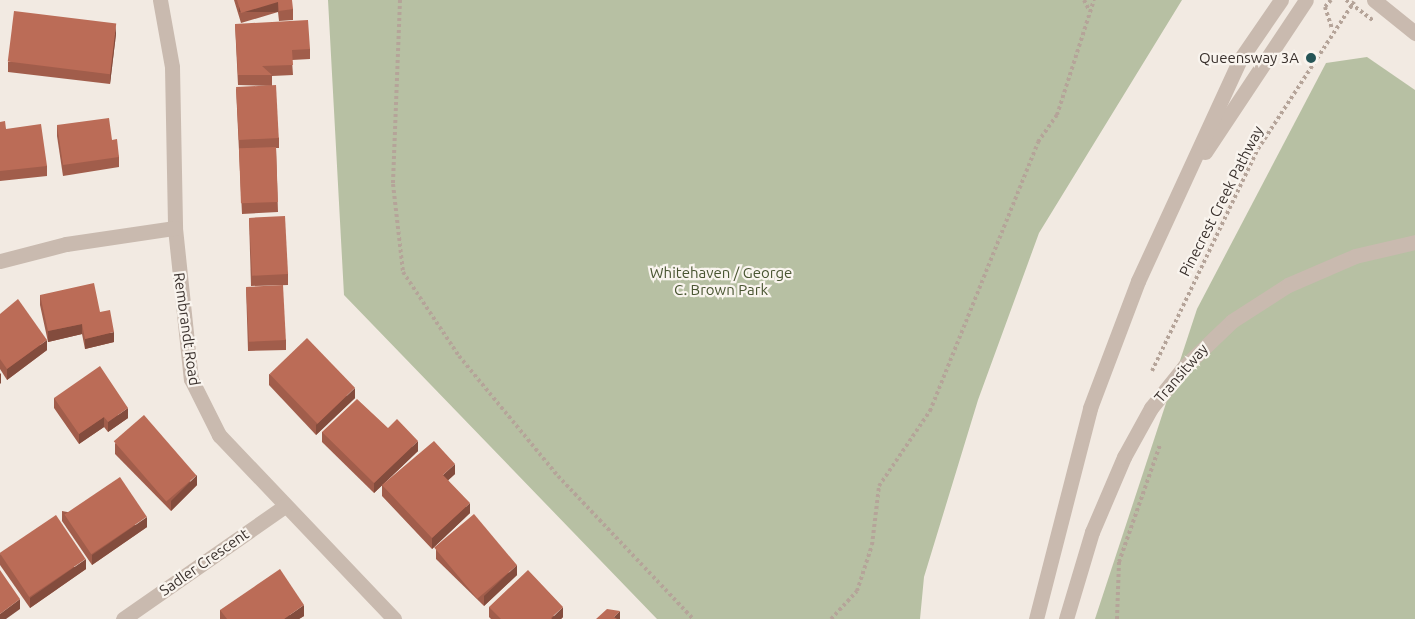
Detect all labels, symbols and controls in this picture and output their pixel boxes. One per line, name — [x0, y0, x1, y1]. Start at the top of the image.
place label: Queensway 3A — [1199, 49, 1299, 67]
marker: Queensway 3A — [1304, 51, 1318, 65]
street label: Pinecrest Creek Pathway — [1175, 123, 1267, 279]
park label: Whitehaven / George C. Brown Park — [650, 263, 792, 298]
street label: Rembrandt Road — [170, 271, 204, 387]
street label: Transitway — [1150, 340, 1212, 406]
street label: Sadler Crescent — [156, 525, 252, 599]

